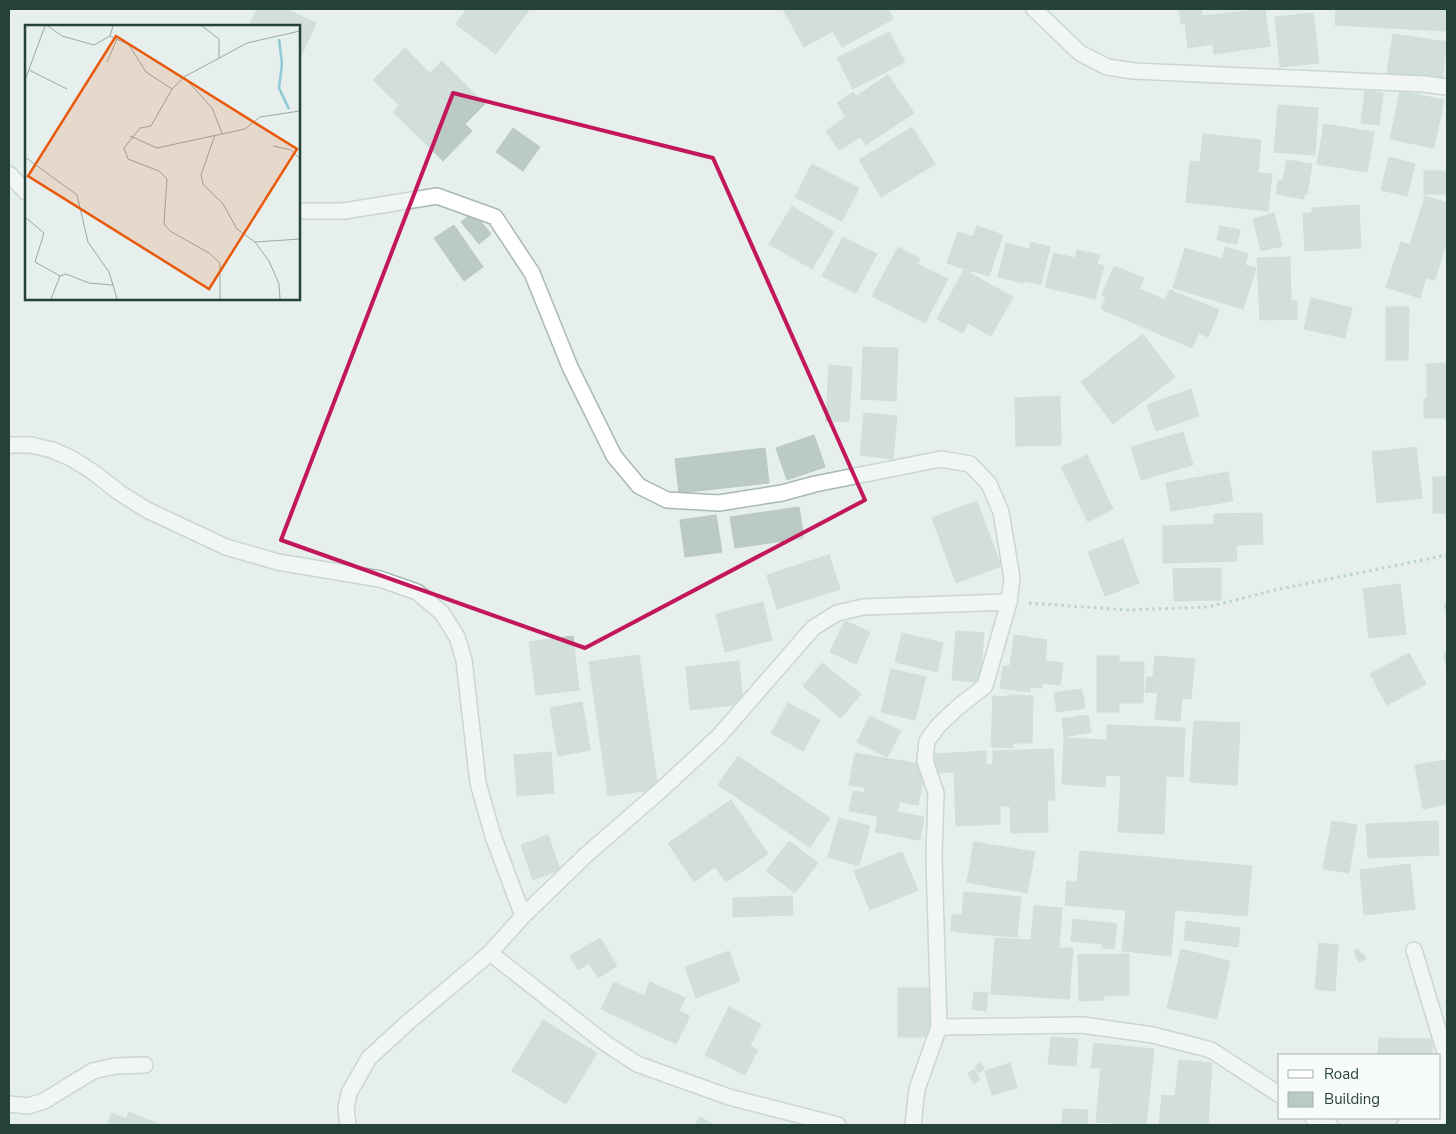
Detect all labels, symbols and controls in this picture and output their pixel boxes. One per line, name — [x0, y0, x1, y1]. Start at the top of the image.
inset map — [25, 25, 300, 300]
legend — [1278, 1054, 1441, 1119]
text: Road — [1324, 1064, 1359, 1084]
text: Building — [1324, 1089, 1380, 1109]

